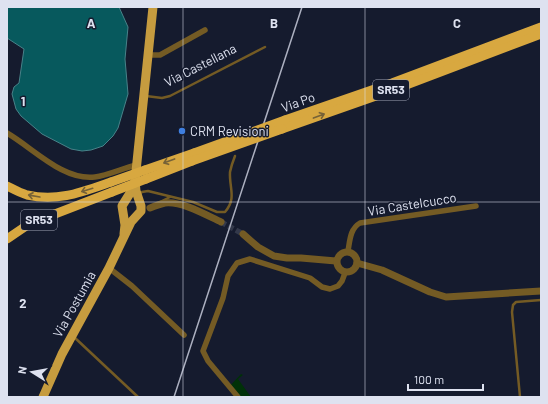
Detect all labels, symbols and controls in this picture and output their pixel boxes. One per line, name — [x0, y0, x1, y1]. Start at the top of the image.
text: A — [87, 15, 96, 31]
text: B — [270, 15, 278, 31]
text: C — [453, 15, 461, 31]
street label: Via Castellana — [161, 40, 239, 90]
road number: SR53 — [373, 80, 409, 100]
street label: Via Po — [279, 89, 317, 115]
text: 1 — [21, 93, 25, 109]
one-way arrow — [312, 112, 325, 119]
place label: CRM Revisioni — [190, 123, 269, 139]
marker: CRM Revisioni — [177, 126, 187, 136]
one-way arrow — [164, 158, 176, 166]
one-way arrow — [80, 187, 93, 194]
street label: Via Castelcucco — [366, 189, 458, 219]
one-way arrow — [28, 191, 41, 199]
road number: SR53 — [21, 210, 57, 230]
street label: Via Postumia — [49, 268, 99, 340]
text: 2 — [19, 295, 27, 311]
north arrow — [12, 352, 52, 392]
text: N — [15, 365, 29, 375]
scale bar — [408, 366, 483, 392]
text: 100 m — [414, 372, 444, 386]

